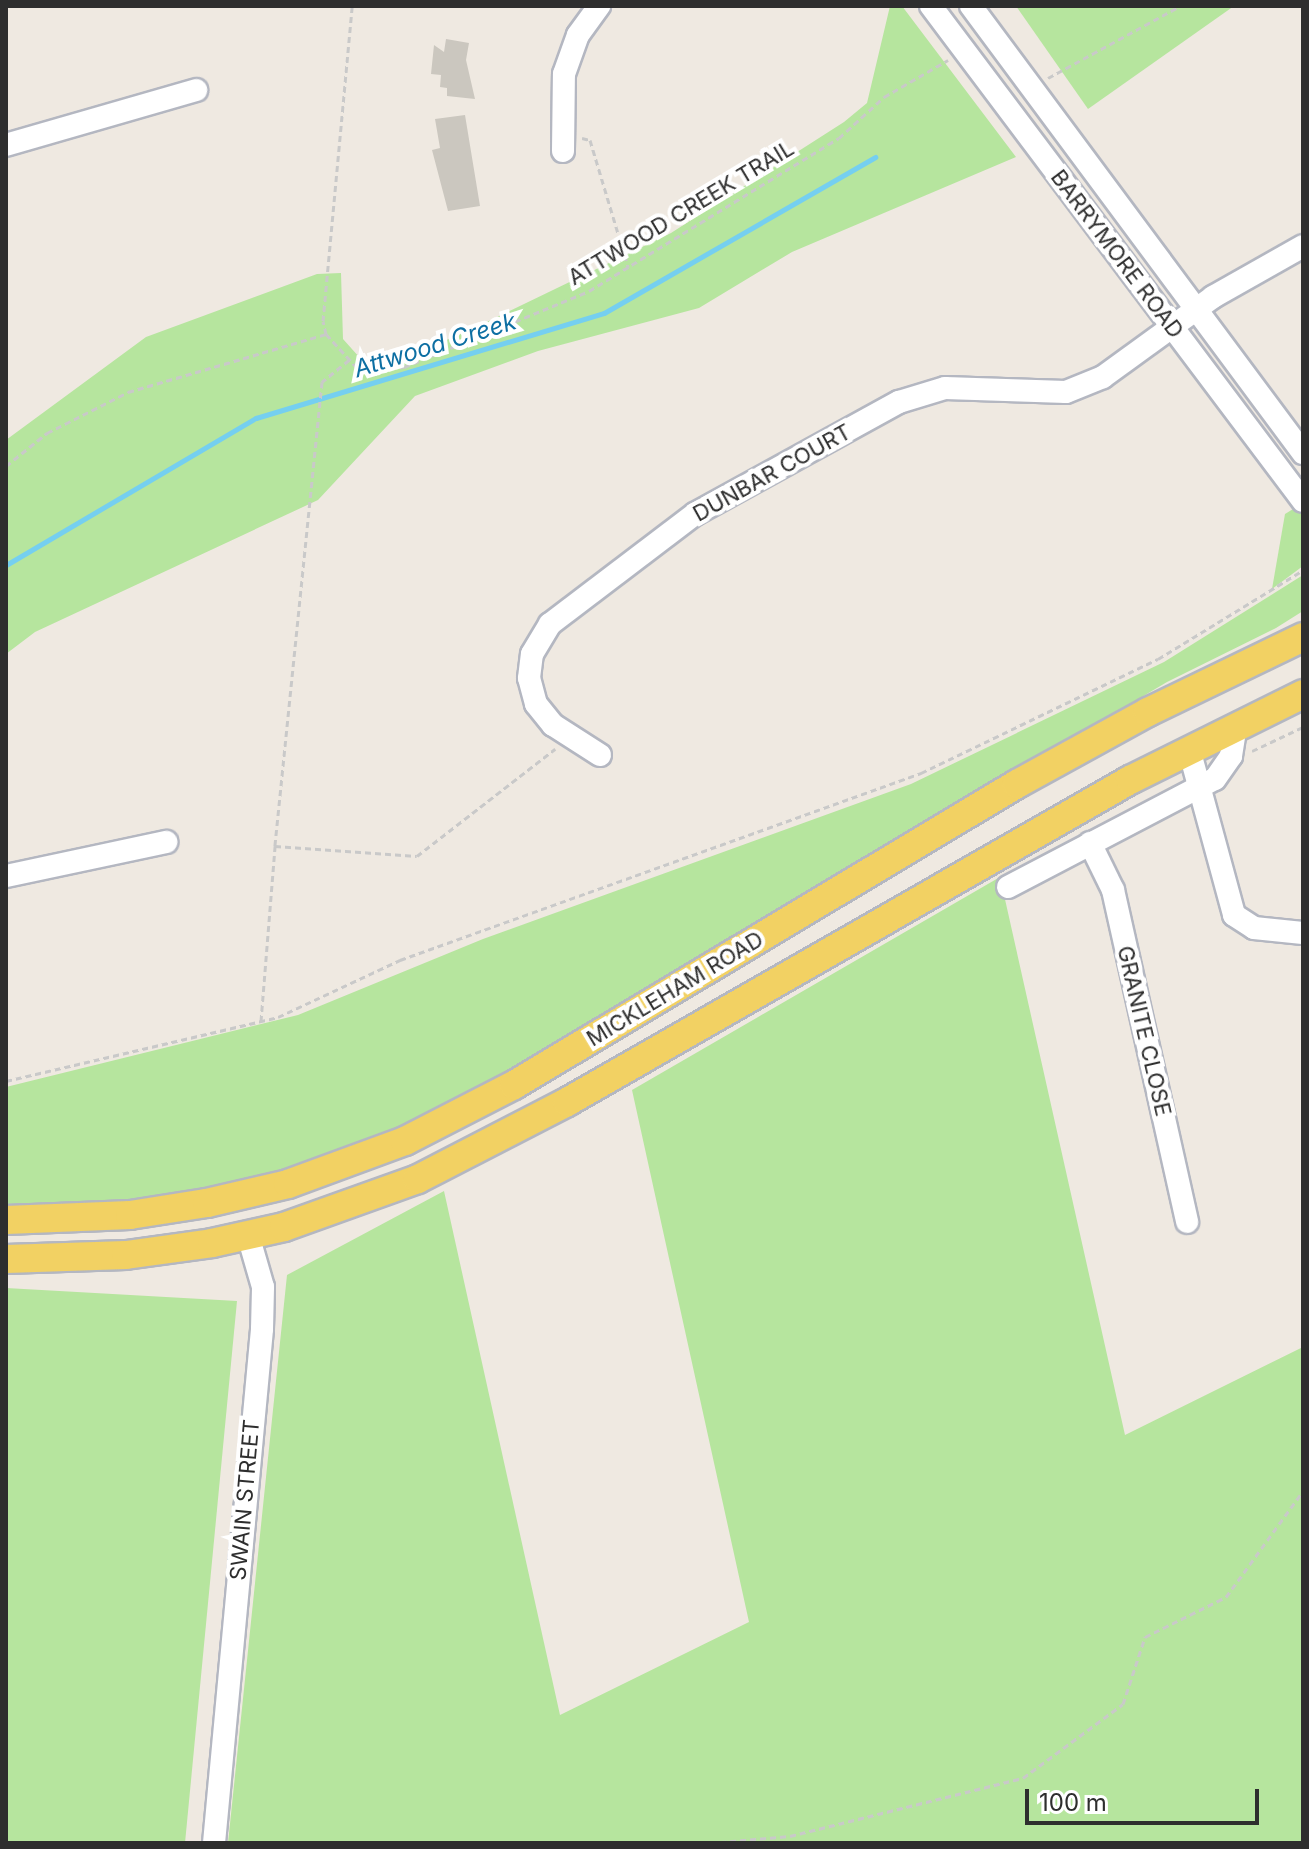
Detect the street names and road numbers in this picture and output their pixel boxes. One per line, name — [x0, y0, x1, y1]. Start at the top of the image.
street label: ATTWOOD CREEK TRAIL — [563, 135, 799, 291]
street label: BARRYMORE ROAD — [1045, 165, 1189, 343]
street label: DUNBAR COURT — [688, 419, 856, 527]
street label: MICKLEHAM ROAD — [582, 926, 768, 1052]
street label: GRANITE CLOSE — [1112, 943, 1176, 1119]
street label: SWAIN STREET — [225, 1418, 265, 1582]

